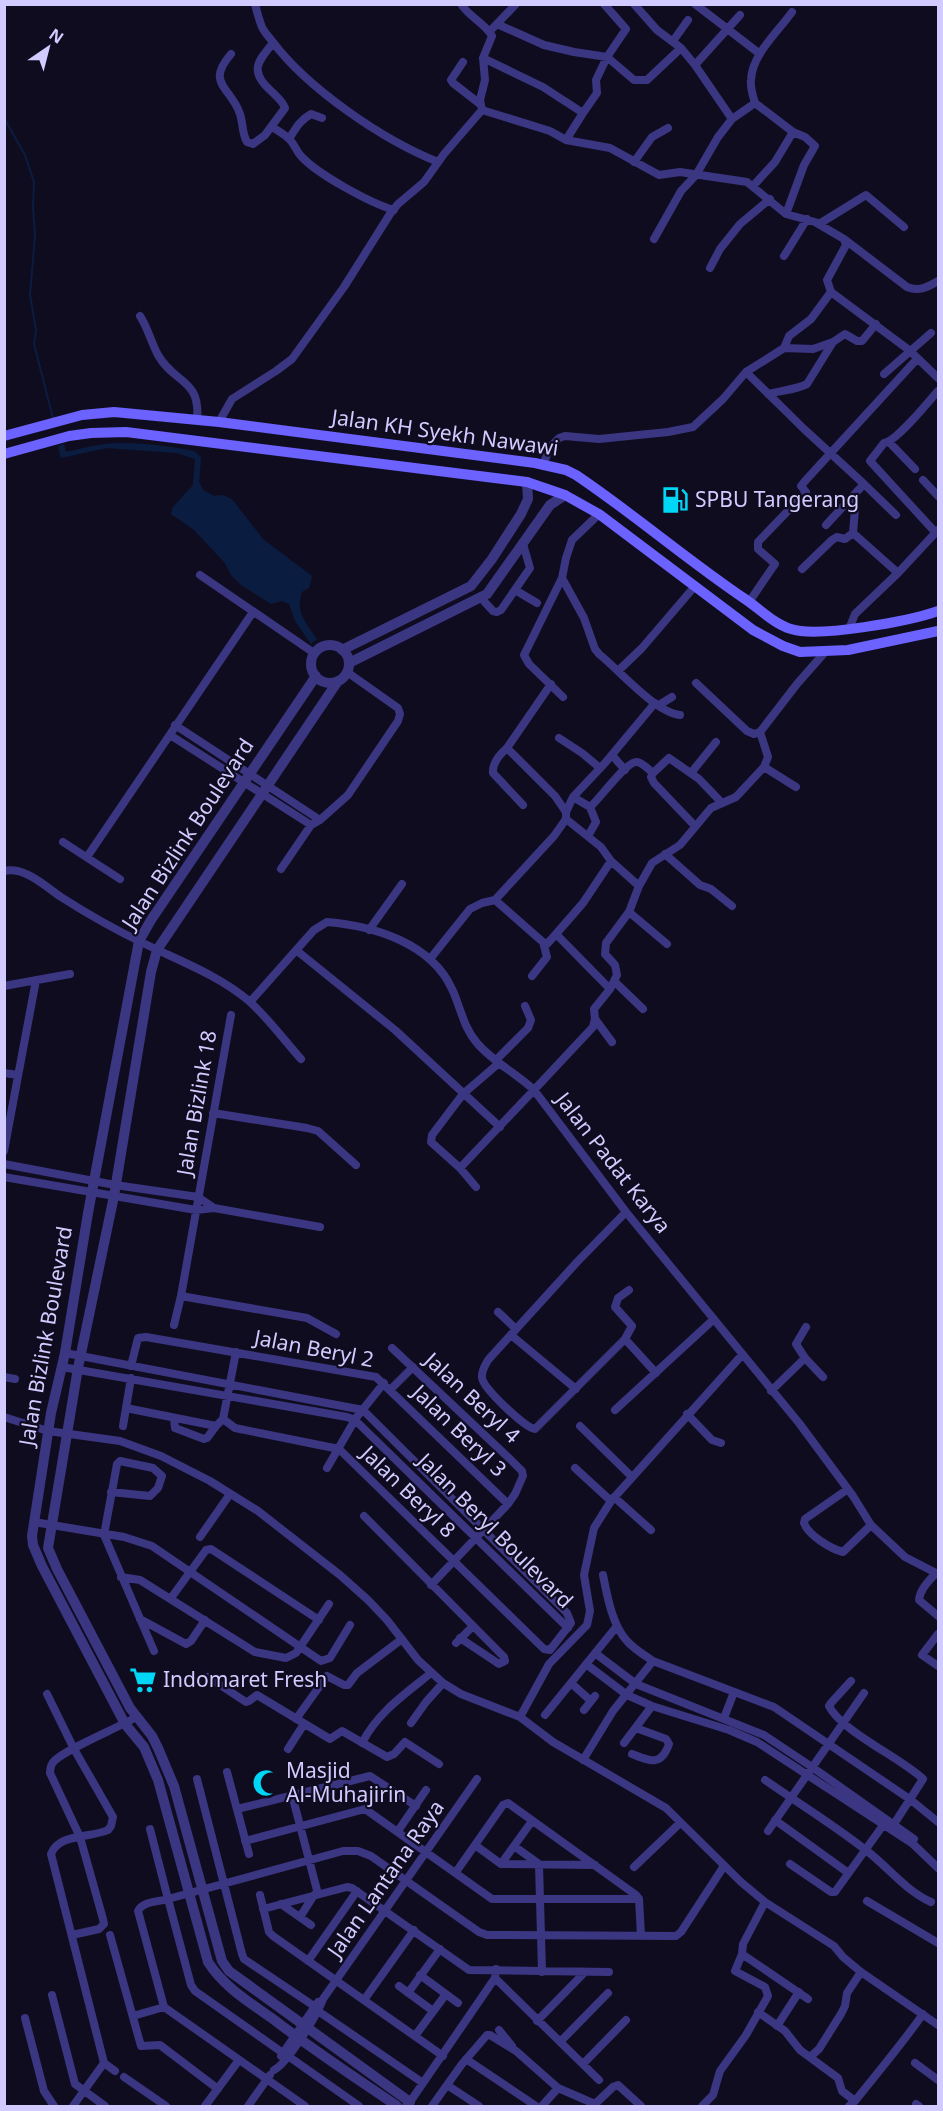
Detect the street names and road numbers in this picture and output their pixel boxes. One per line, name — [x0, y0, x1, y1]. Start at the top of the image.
street label: Jalan KH Syekh Nawawi — [328, 402, 560, 462]
street label: Jalan Bizlink Boulevard — [114, 733, 259, 936]
street label: Jalan Bizlink 18 — [169, 1028, 223, 1179]
street label: Jalan Padat Karya — [549, 1085, 678, 1239]
street label: Jalan Bizlink Boulevard — [12, 1224, 78, 1450]
street label: Jalan Beryl 2 — [250, 1322, 376, 1373]
street label: Jalan Beryl 4 — [417, 1344, 526, 1449]
street label: Jalan Beryl 3 — [405, 1377, 513, 1482]
street label: Jalan Beryl 8 — [354, 1438, 462, 1543]
street label: Jalan Beryl Boulevard — [411, 1445, 579, 1614]
street label: Jalan Lantana Raya — [319, 1794, 450, 1964]

